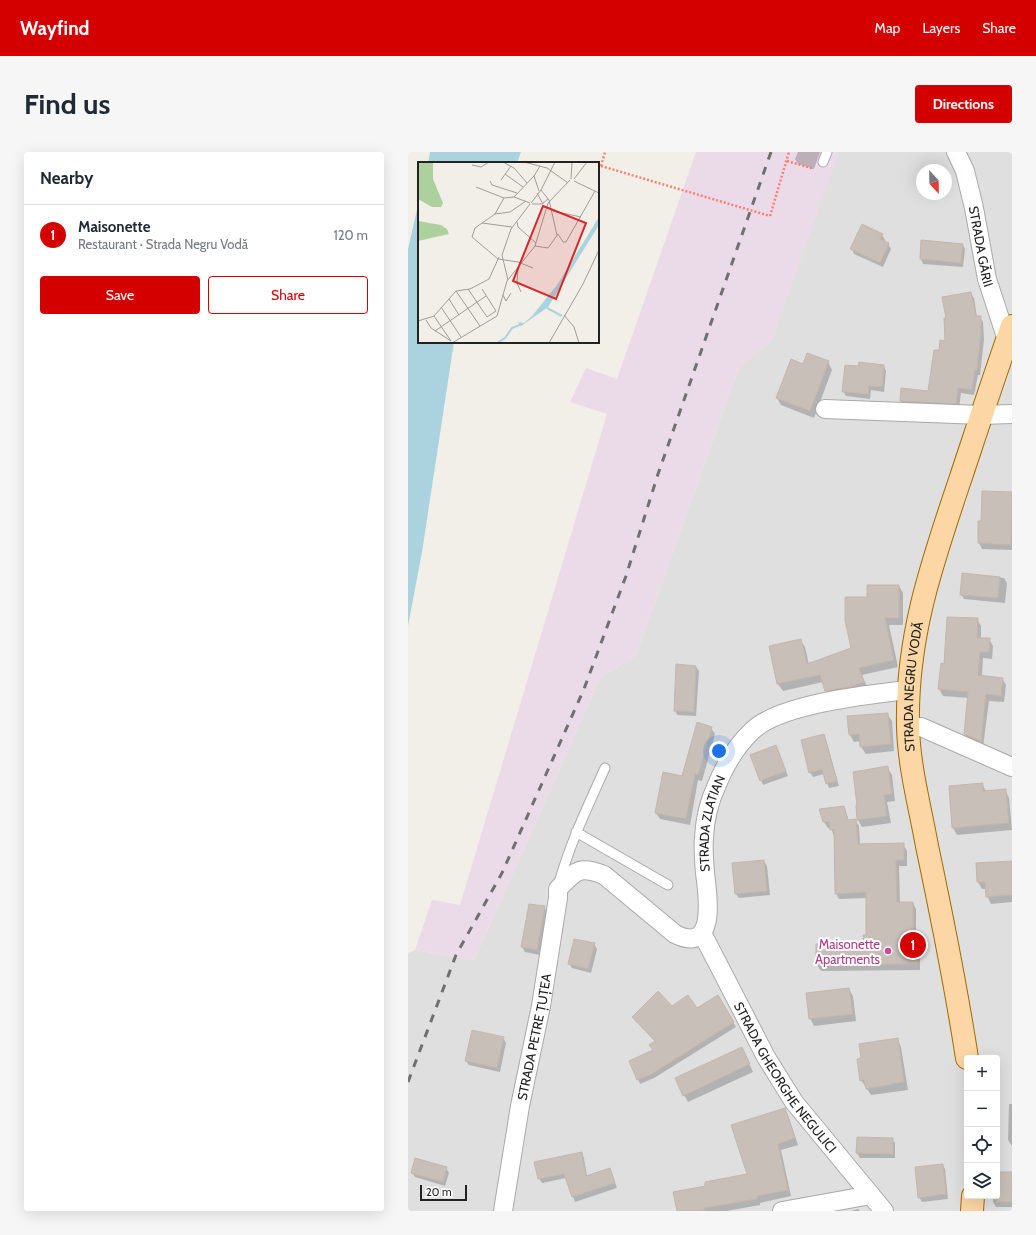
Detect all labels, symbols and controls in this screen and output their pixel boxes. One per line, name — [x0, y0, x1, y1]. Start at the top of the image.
text: Wayfind — [20, 17, 89, 40]
text: Map — [875, 19, 900, 37]
text: Layers — [922, 19, 960, 37]
text: Share — [982, 19, 1016, 37]
button: Directions — [915, 85, 1012, 123]
text: Find us — [24, 87, 110, 121]
inset map — [418, 162, 599, 343]
north arrow — [916, 164, 952, 200]
text: Nearby — [40, 168, 93, 188]
street label: STRADA GĂRII — [966, 205, 997, 289]
text: Maisonette — [78, 218, 150, 236]
text: 1 — [51, 227, 55, 243]
text: 120 m — [334, 227, 368, 243]
text: Restaurant · Strada Negru Vodă — [78, 236, 248, 252]
button: Save — [40, 276, 200, 314]
button: Share — [208, 276, 368, 314]
street label: STRADA NEGRU VODĂ — [900, 620, 926, 753]
your location — [709, 741, 729, 761]
street label: STRADA ZLATIAN — [696, 772, 728, 872]
pin: 1 — [900, 930, 926, 960]
place label: Maisonette Apartments — [815, 936, 881, 967]
marker: Maisonette Apartments — [883, 946, 893, 956]
street label: STRADA PETRE ȚUȚEA — [513, 972, 554, 1102]
street label: STRADA GHEORGHE NEGULICI — [731, 999, 840, 1156]
map controls — [964, 1055, 1000, 1199]
button: + — [964, 1055, 1000, 1091]
button: − — [964, 1091, 1000, 1127]
button: locate — [964, 1127, 1000, 1163]
button: layers — [964, 1163, 1000, 1199]
scale bar — [420, 1183, 467, 1202]
text: 20 m — [426, 1185, 452, 1199]

